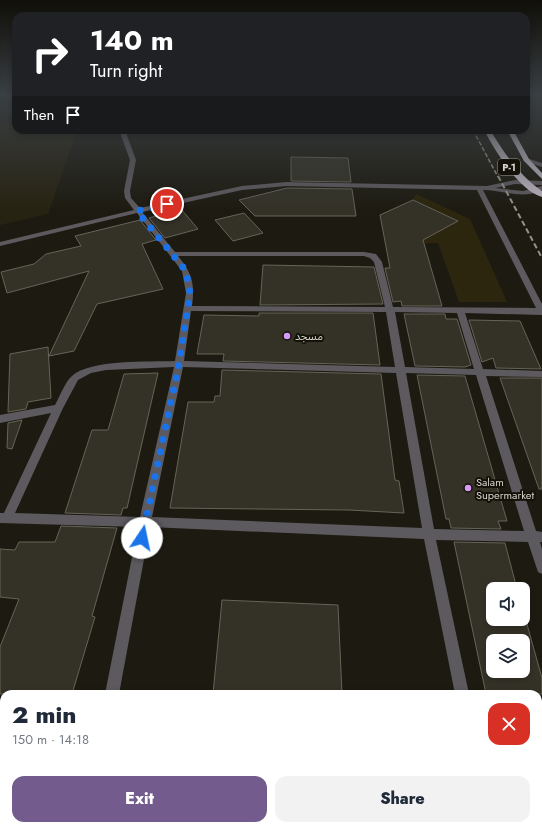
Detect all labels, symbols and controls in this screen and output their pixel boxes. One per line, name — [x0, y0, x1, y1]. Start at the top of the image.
text: 140 m — [90, 20, 174, 61]
icon: right — [24, 28, 76, 80]
text: Turn right — [90, 58, 162, 84]
text: Then — [24, 104, 54, 126]
icon: arrive — [62, 104, 84, 126]
road number: P-1 — [498, 159, 520, 175]
pin — [150, 187, 184, 221]
icon: arrive — [156, 193, 178, 215]
place label: مسجد — [295, 328, 323, 344]
marker: مسجد — [282, 331, 292, 341]
place label: Salam Supermarket — [476, 474, 534, 503]
marker: Salam Supermarket — [463, 483, 473, 493]
position arrow — [121, 517, 163, 559]
map controls — [486, 582, 530, 678]
button: sound — [486, 582, 530, 626]
button: layers — [486, 634, 530, 678]
text: 2 min — [12, 697, 76, 732]
button: close — [488, 703, 530, 745]
text: 150 m · 14:18 — [12, 730, 89, 749]
button: Exit — [12, 776, 267, 822]
button: Share — [275, 776, 530, 822]

